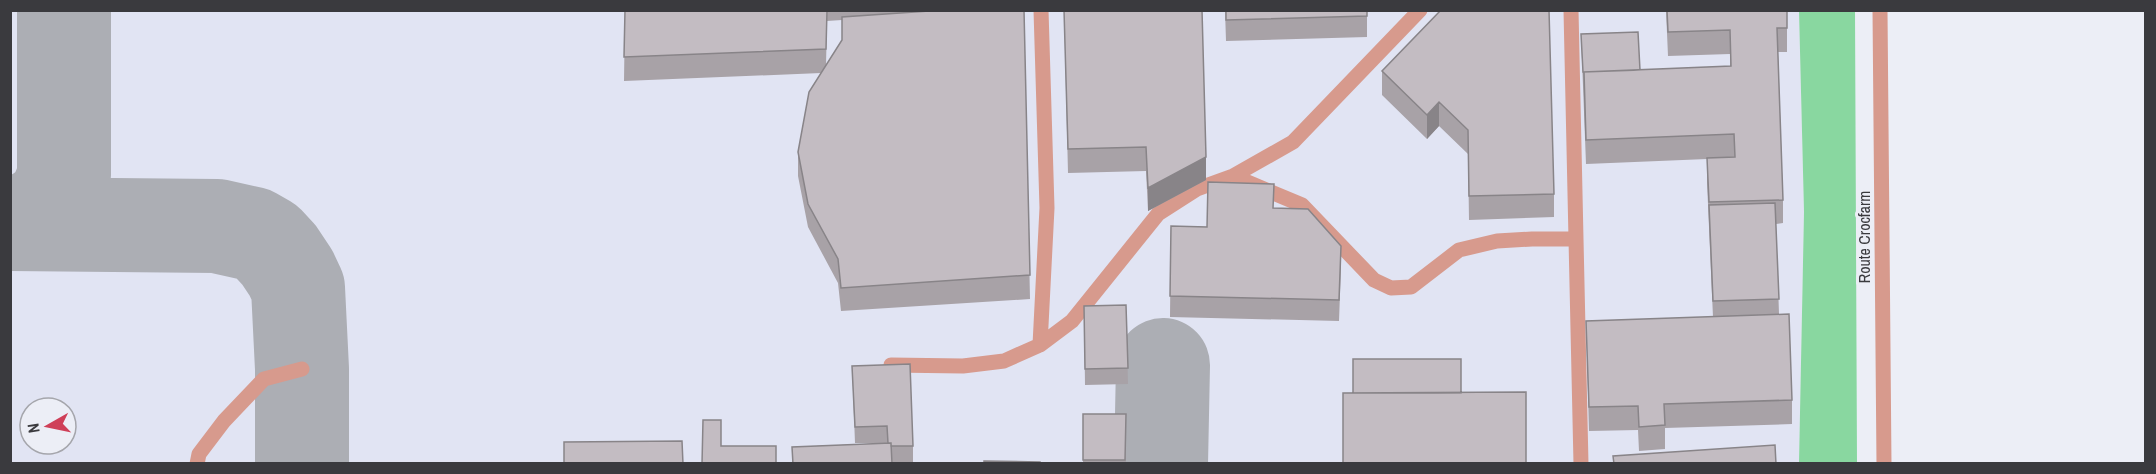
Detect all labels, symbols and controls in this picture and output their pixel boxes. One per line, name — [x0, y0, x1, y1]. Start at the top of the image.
street label: Route Crocfarm — [1853, 191, 1875, 283]
north arrow — [18, 396, 78, 456]
text: N — [22, 422, 45, 435]

